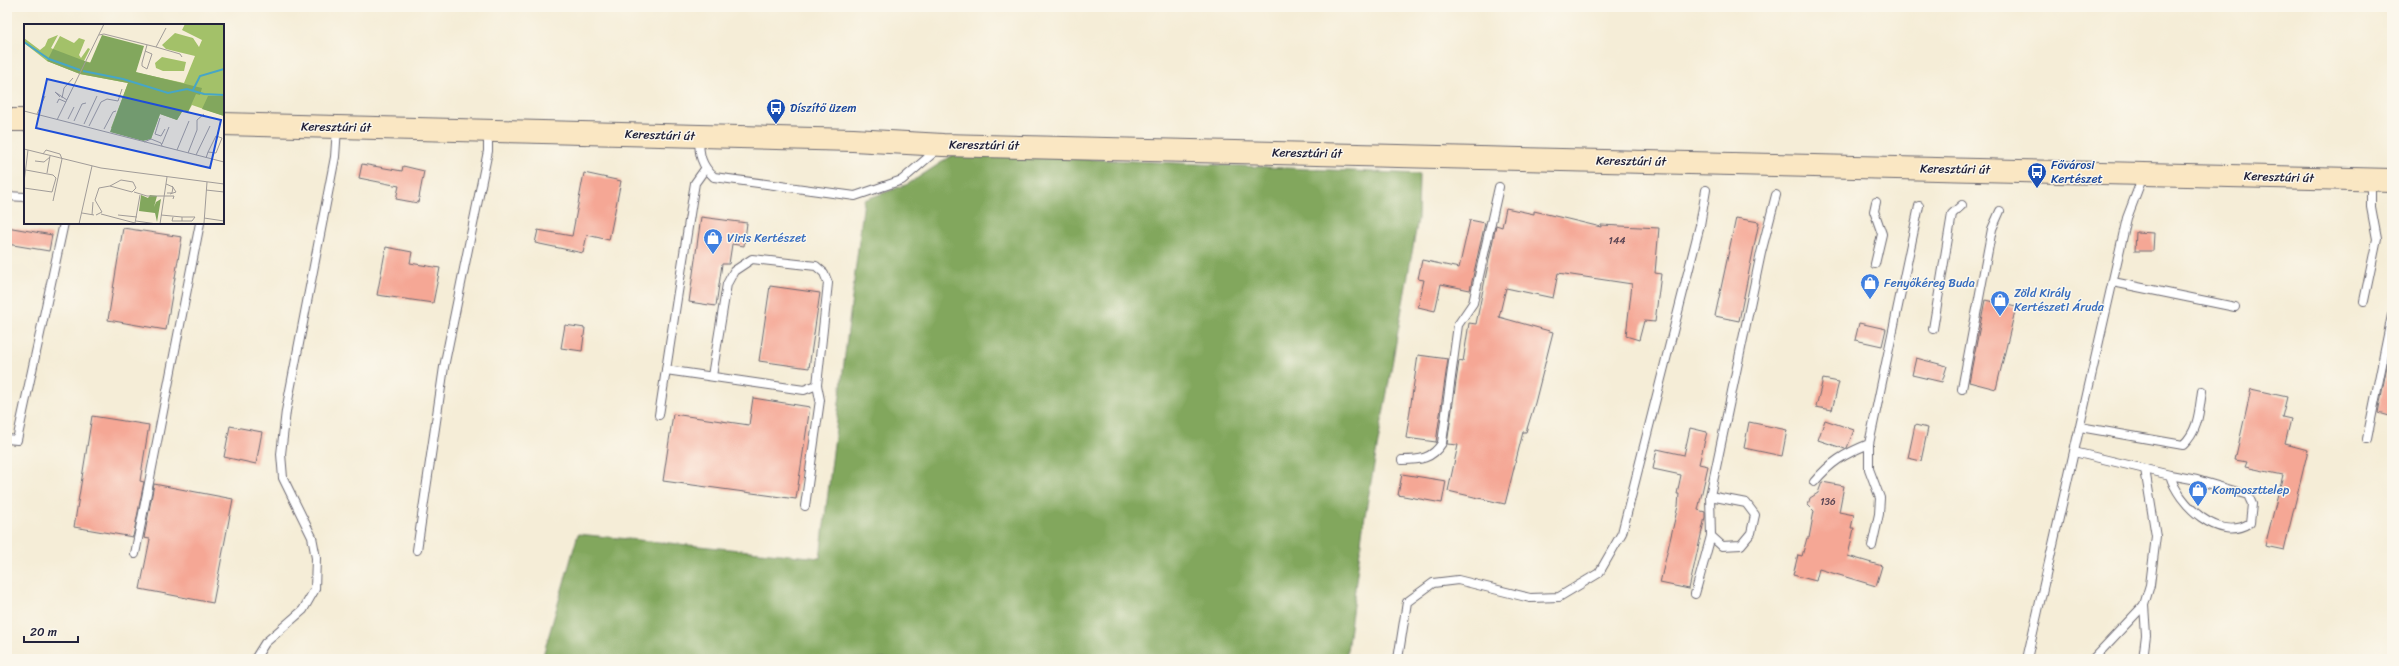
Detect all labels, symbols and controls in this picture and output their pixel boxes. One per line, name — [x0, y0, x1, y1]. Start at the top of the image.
inset map — [24, 24, 224, 224]
bus stop icon: Díszítő üzem — [765, 97, 787, 125]
place label: Díszítő üzem — [790, 97, 857, 119]
street label: Keresztúri út — [301, 115, 372, 139]
street label: Keresztúri út — [625, 123, 697, 147]
street label: Keresztúri út — [949, 133, 1020, 157]
street label: Keresztúri út — [1272, 141, 1343, 165]
street label: Keresztúri út — [1596, 149, 1667, 173]
place label: Fővárosi Kertészet — [2051, 154, 2103, 190]
street label: Keresztúri út — [1920, 157, 1991, 181]
bus stop icon: Fővárosi Kertészet — [2026, 161, 2048, 189]
street label: Keresztúri út — [2244, 165, 2316, 189]
shop icon: Viris Kertészet — [702, 227, 724, 255]
place label: Viris Kertészet — [727, 227, 806, 249]
house number: 144 — [1609, 232, 1625, 250]
shop icon: Fenyőkéreg Buda — [1859, 272, 1881, 300]
place label: Fenyőkéreg Buda — [1884, 272, 1975, 294]
place label: Zöld Király Kertészeti Áruda — [2014, 282, 2105, 318]
shop icon: Zöld Király Kertészeti Áruda — [1989, 289, 2011, 317]
shop icon: Komposzttelep — [2187, 479, 2209, 507]
place label: Komposzttelep — [2212, 479, 2290, 501]
house number: 136 — [1820, 493, 1836, 511]
scale bar — [24, 618, 78, 644]
text: 20 m — [30, 621, 57, 643]

